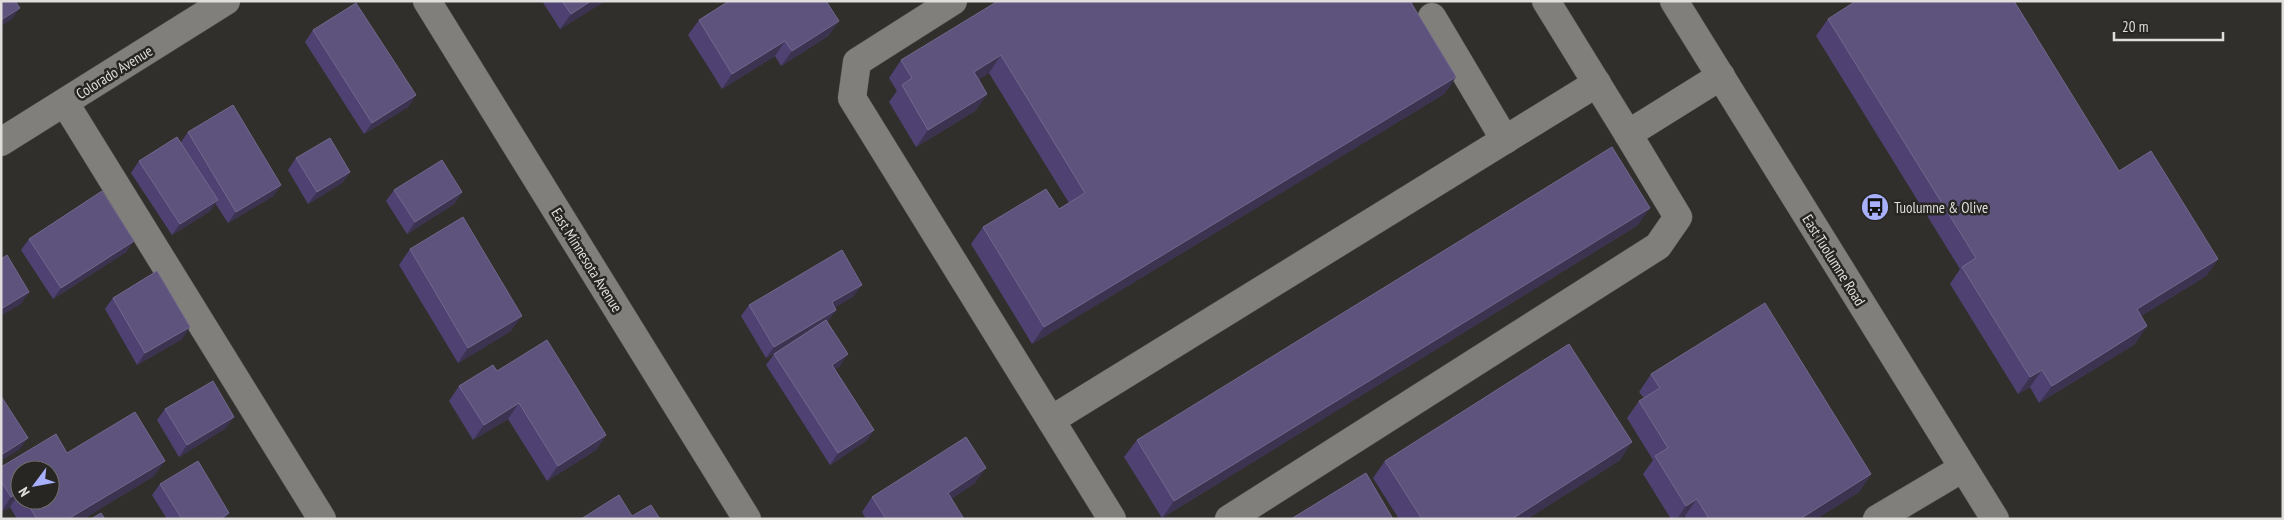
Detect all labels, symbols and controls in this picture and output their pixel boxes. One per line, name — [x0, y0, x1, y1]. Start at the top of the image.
scale bar — [2114, 10, 2223, 42]
text: 20 m — [2122, 17, 2148, 36]
street label: Colorado Avenue — [72, 41, 156, 103]
bus stop icon: Tuolumne & Olive — [1860, 192, 1890, 222]
place label: Tuolumne & Olive — [1894, 198, 1988, 217]
street label: East Minnesota Avenue — [547, 204, 627, 316]
street label: East Tuolumne Road — [1798, 211, 1870, 309]
north arrow — [10, 460, 60, 510]
text: N — [14, 484, 34, 500]

